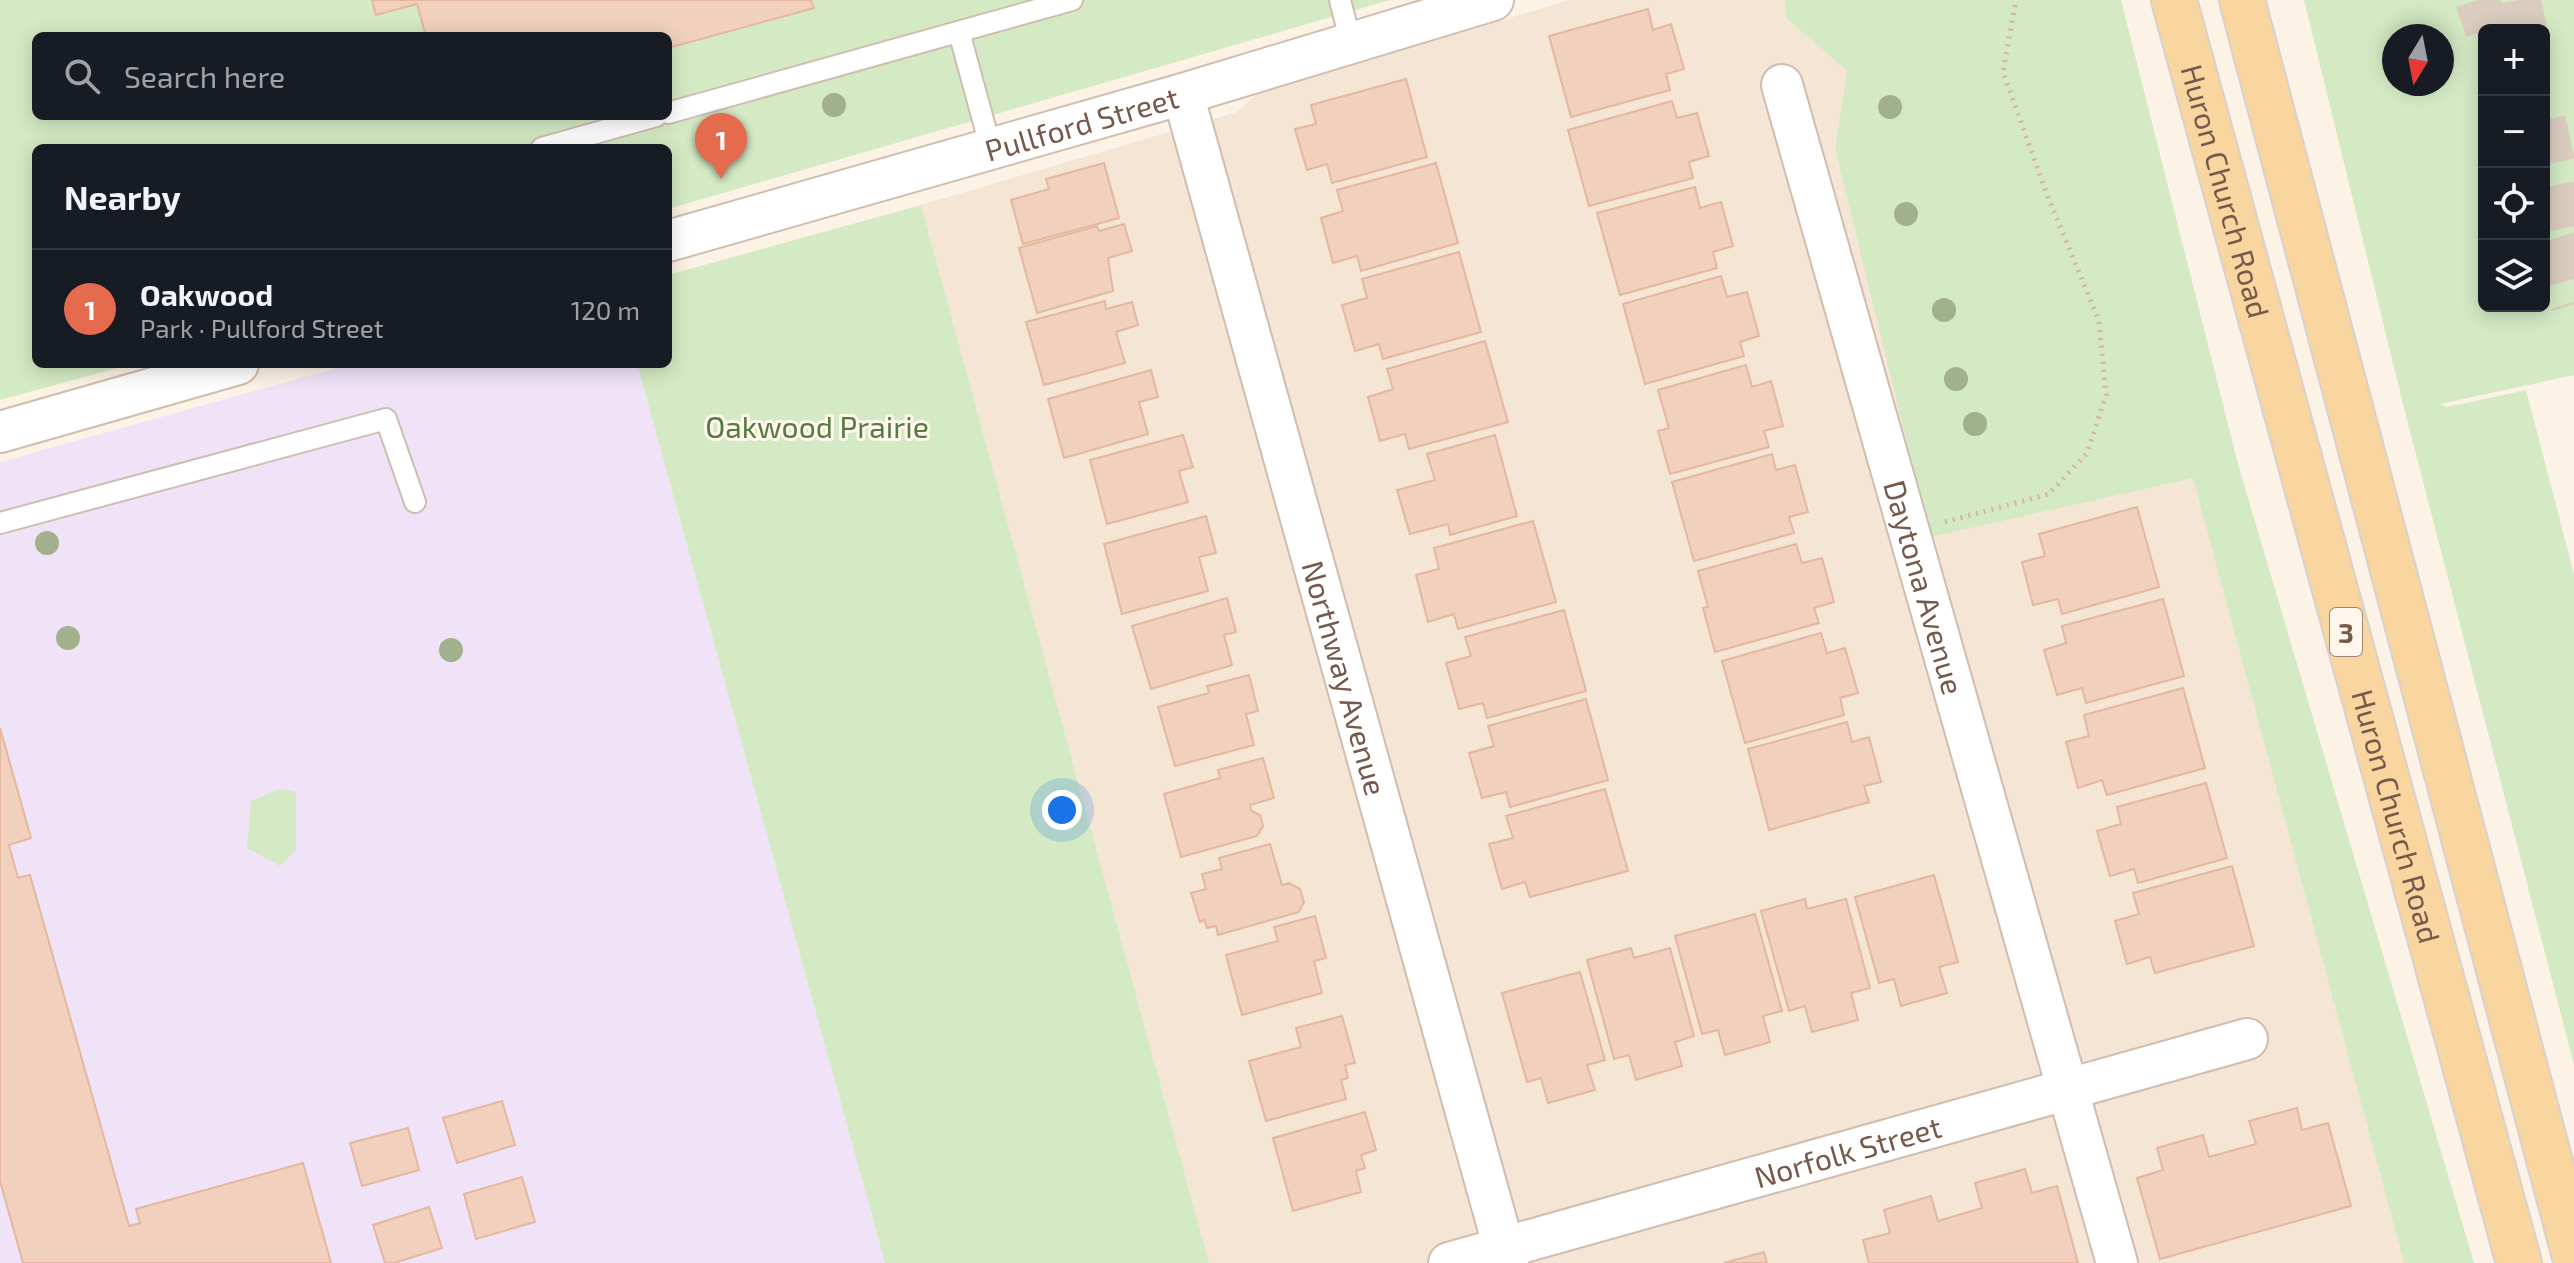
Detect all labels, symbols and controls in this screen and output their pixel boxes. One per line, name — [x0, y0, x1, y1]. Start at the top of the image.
north arrow — [2382, 24, 2454, 96]
map controls — [2478, 24, 2550, 312]
button: + — [2478, 24, 2550, 96]
search box — [32, 32, 672, 120]
icon: search — [60, 54, 104, 98]
text: Search here — [124, 58, 285, 94]
street label: Huron Church Road — [2174, 60, 2278, 322]
street label: Pullford Street — [980, 78, 1182, 168]
button: − — [2478, 96, 2550, 168]
pin: 1 — [695, 113, 747, 179]
button: locate — [2478, 168, 2550, 240]
text: Nearby — [64, 176, 181, 217]
button: layers — [2478, 240, 2550, 312]
text: Oakwood — [140, 276, 273, 312]
text: 1 — [84, 294, 96, 325]
text: 120 m — [571, 294, 640, 325]
text: Park · Pullford Street — [140, 312, 384, 343]
park label: Oakwood Prairie — [705, 408, 929, 444]
street label: Daytona Avenue — [1877, 476, 1972, 698]
street label: Northway Avenue — [1296, 556, 1395, 799]
road number: 3 — [2330, 608, 2362, 656]
street label: Huron Church Road — [2345, 685, 2449, 947]
your location — [1042, 790, 1082, 830]
street label: Norfolk Street — [1750, 1108, 1945, 1194]

